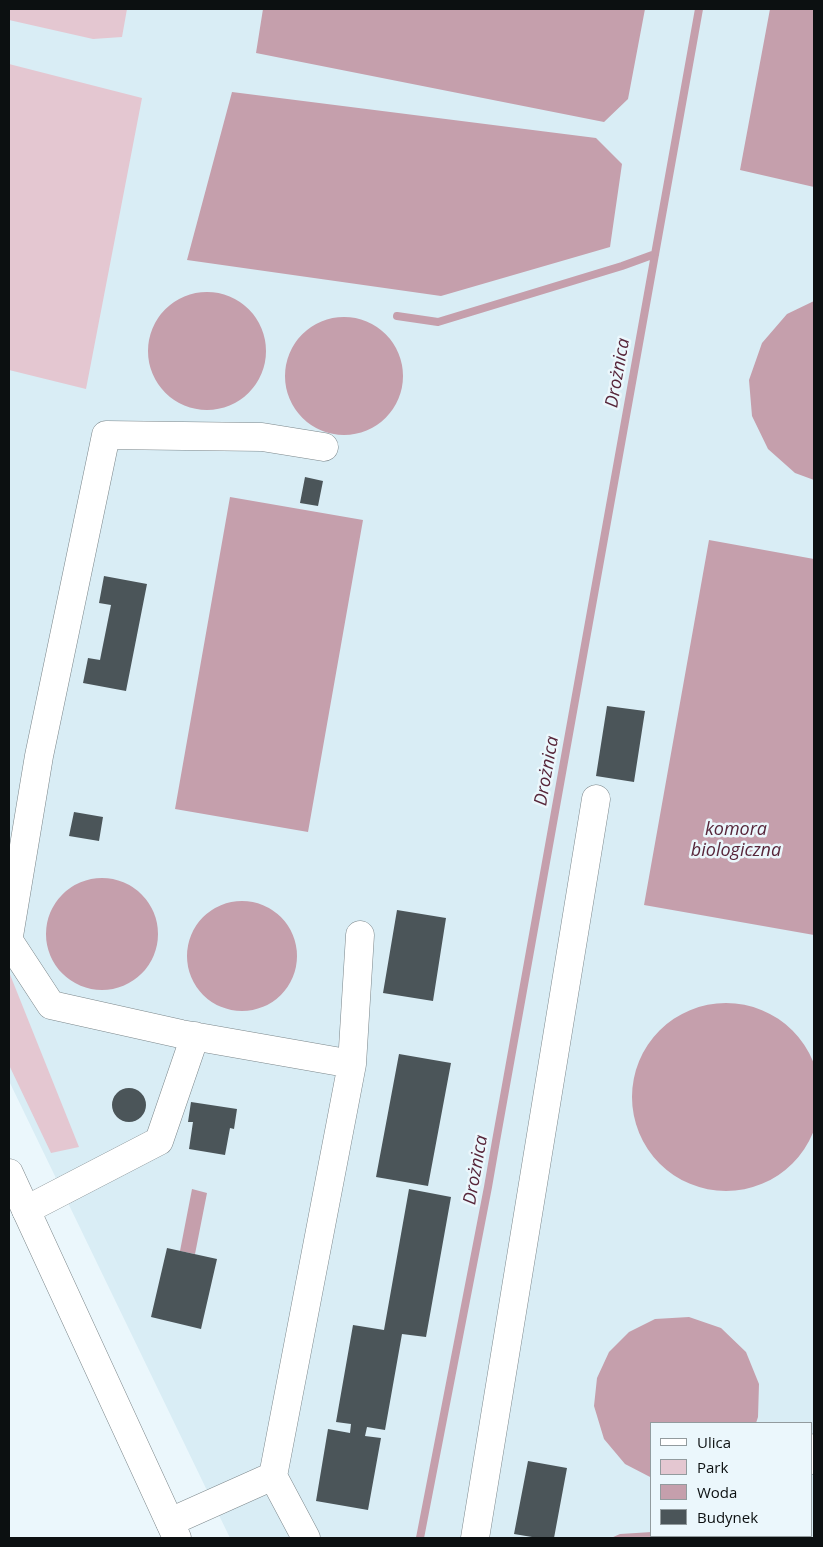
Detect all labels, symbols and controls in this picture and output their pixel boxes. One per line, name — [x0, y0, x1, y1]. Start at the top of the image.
water label: Drożnica — [601, 336, 635, 410]
water label: Drożnica — [530, 734, 564, 808]
water label: komora biologiczna — [691, 819, 781, 862]
water label: Drożnica — [459, 1133, 493, 1207]
legend — [650, 1422, 813, 1537]
text: Ulica — [697, 1432, 731, 1452]
text: Park — [697, 1457, 728, 1477]
text: Woda — [697, 1482, 737, 1502]
text: Budynek — [697, 1507, 758, 1527]

